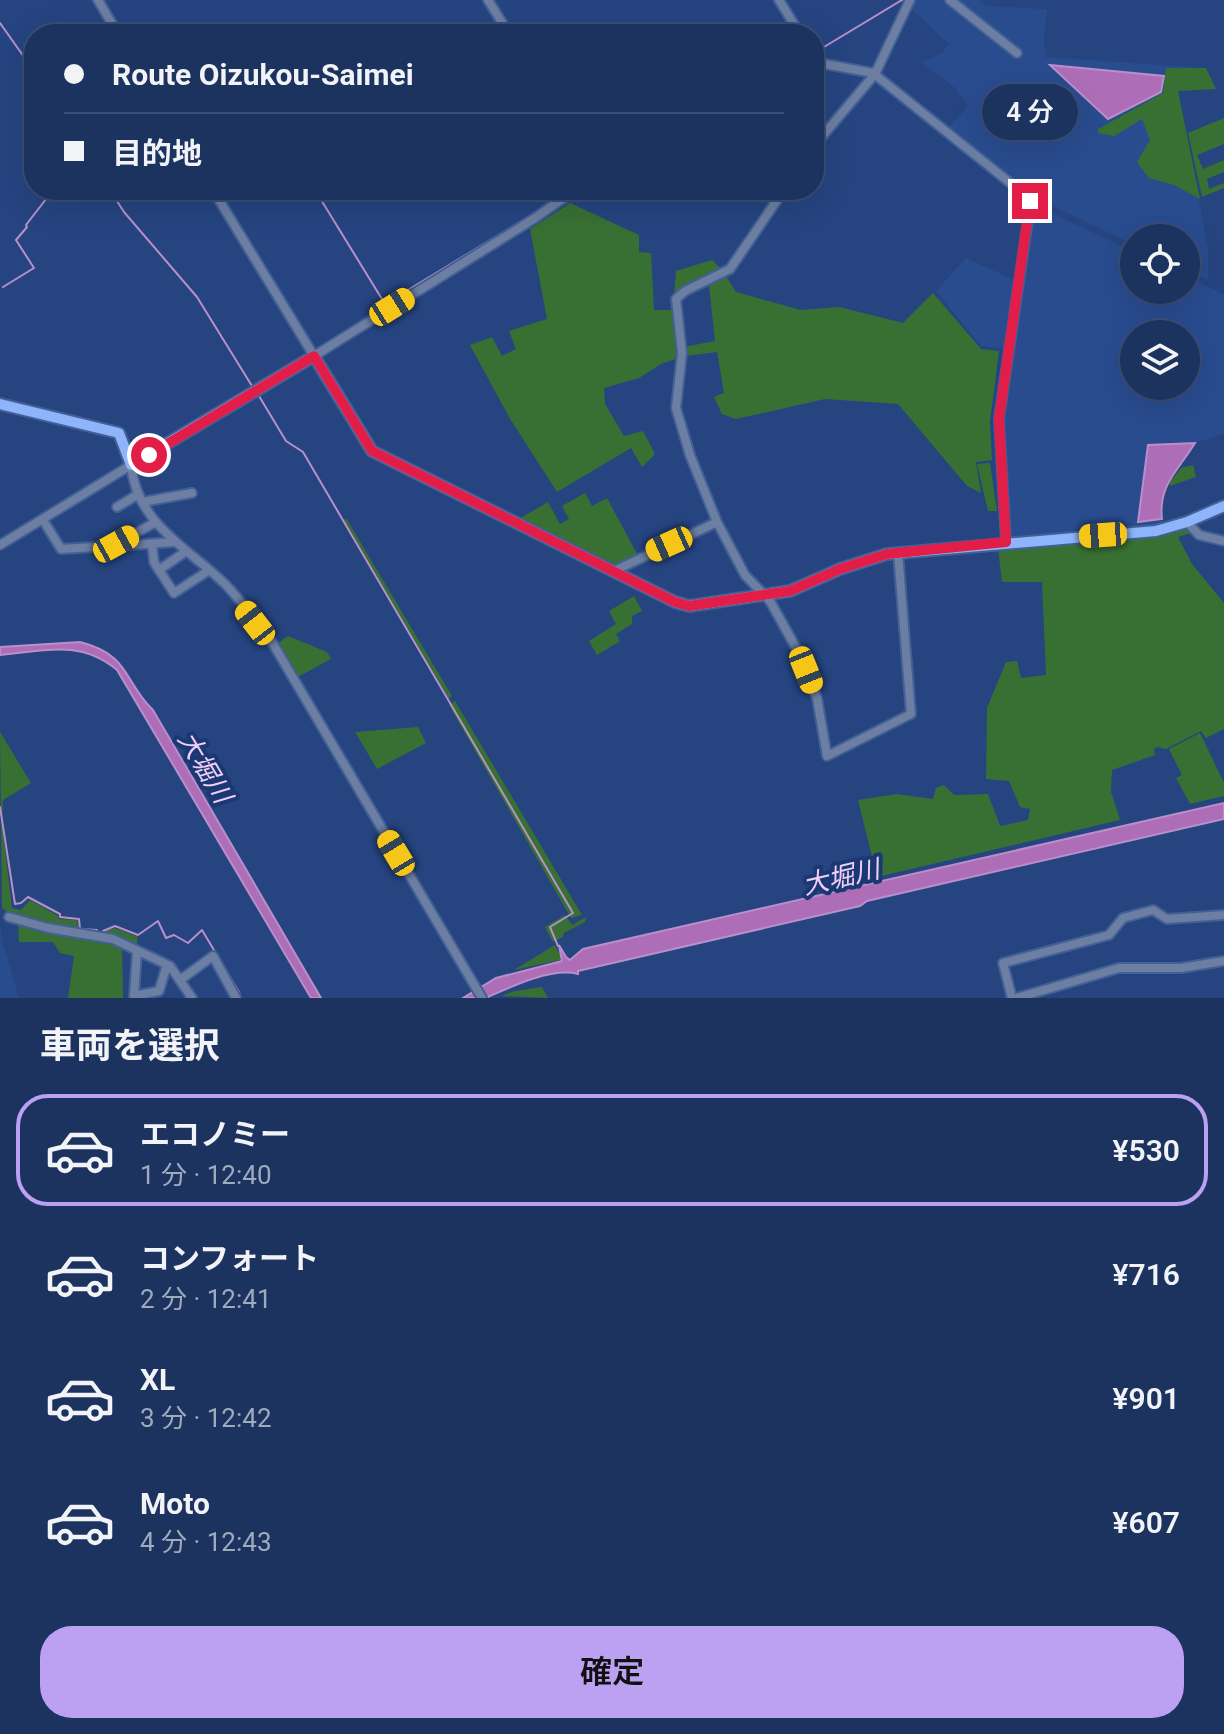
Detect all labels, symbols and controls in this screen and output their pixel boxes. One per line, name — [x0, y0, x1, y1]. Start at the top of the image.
text: Route Oizukou-Saimei — [112, 57, 414, 92]
callout: 4 分 — [982, 85, 1078, 141]
text: 4 分 — [1006, 97, 1054, 127]
text: 目的地 — [112, 136, 202, 171]
route end — [1012, 183, 1048, 219]
map controls — [1120, 224, 1200, 400]
button: locate — [1120, 224, 1200, 304]
car — [365, 284, 419, 330]
button: layers — [1120, 320, 1200, 400]
route start — [131, 437, 167, 473]
car — [1078, 521, 1128, 549]
car — [89, 522, 143, 566]
car — [642, 523, 696, 565]
car — [231, 597, 279, 649]
car — [786, 643, 826, 697]
water label: 大堀川 — [172, 726, 239, 811]
car — [373, 826, 419, 880]
water label: 大堀川 — [800, 853, 885, 900]
text: 車両を選択 — [40, 1025, 220, 1067]
icon: car — [44, 1114, 116, 1186]
text: エコノミー — [140, 1117, 290, 1152]
text: ¥530 — [1113, 1133, 1180, 1168]
text: 1 分 · 12:40 — [140, 1160, 272, 1190]
icon: car — [44, 1238, 116, 1310]
text: コンフォート — [140, 1241, 319, 1276]
text: ¥716 — [1113, 1257, 1180, 1292]
text: 2 分 · 12:41 — [140, 1284, 272, 1314]
icon: car — [44, 1362, 116, 1434]
text: XL — [140, 1362, 175, 1397]
text: ¥901 — [1113, 1381, 1180, 1416]
text: 3 分 · 12:42 — [140, 1403, 272, 1433]
icon: car — [44, 1486, 116, 1558]
text: Moto — [140, 1486, 210, 1521]
text: ¥607 — [1113, 1505, 1180, 1540]
text: 4 分 · 12:43 — [140, 1527, 272, 1557]
button: 確定 — [40, 1626, 1184, 1718]

